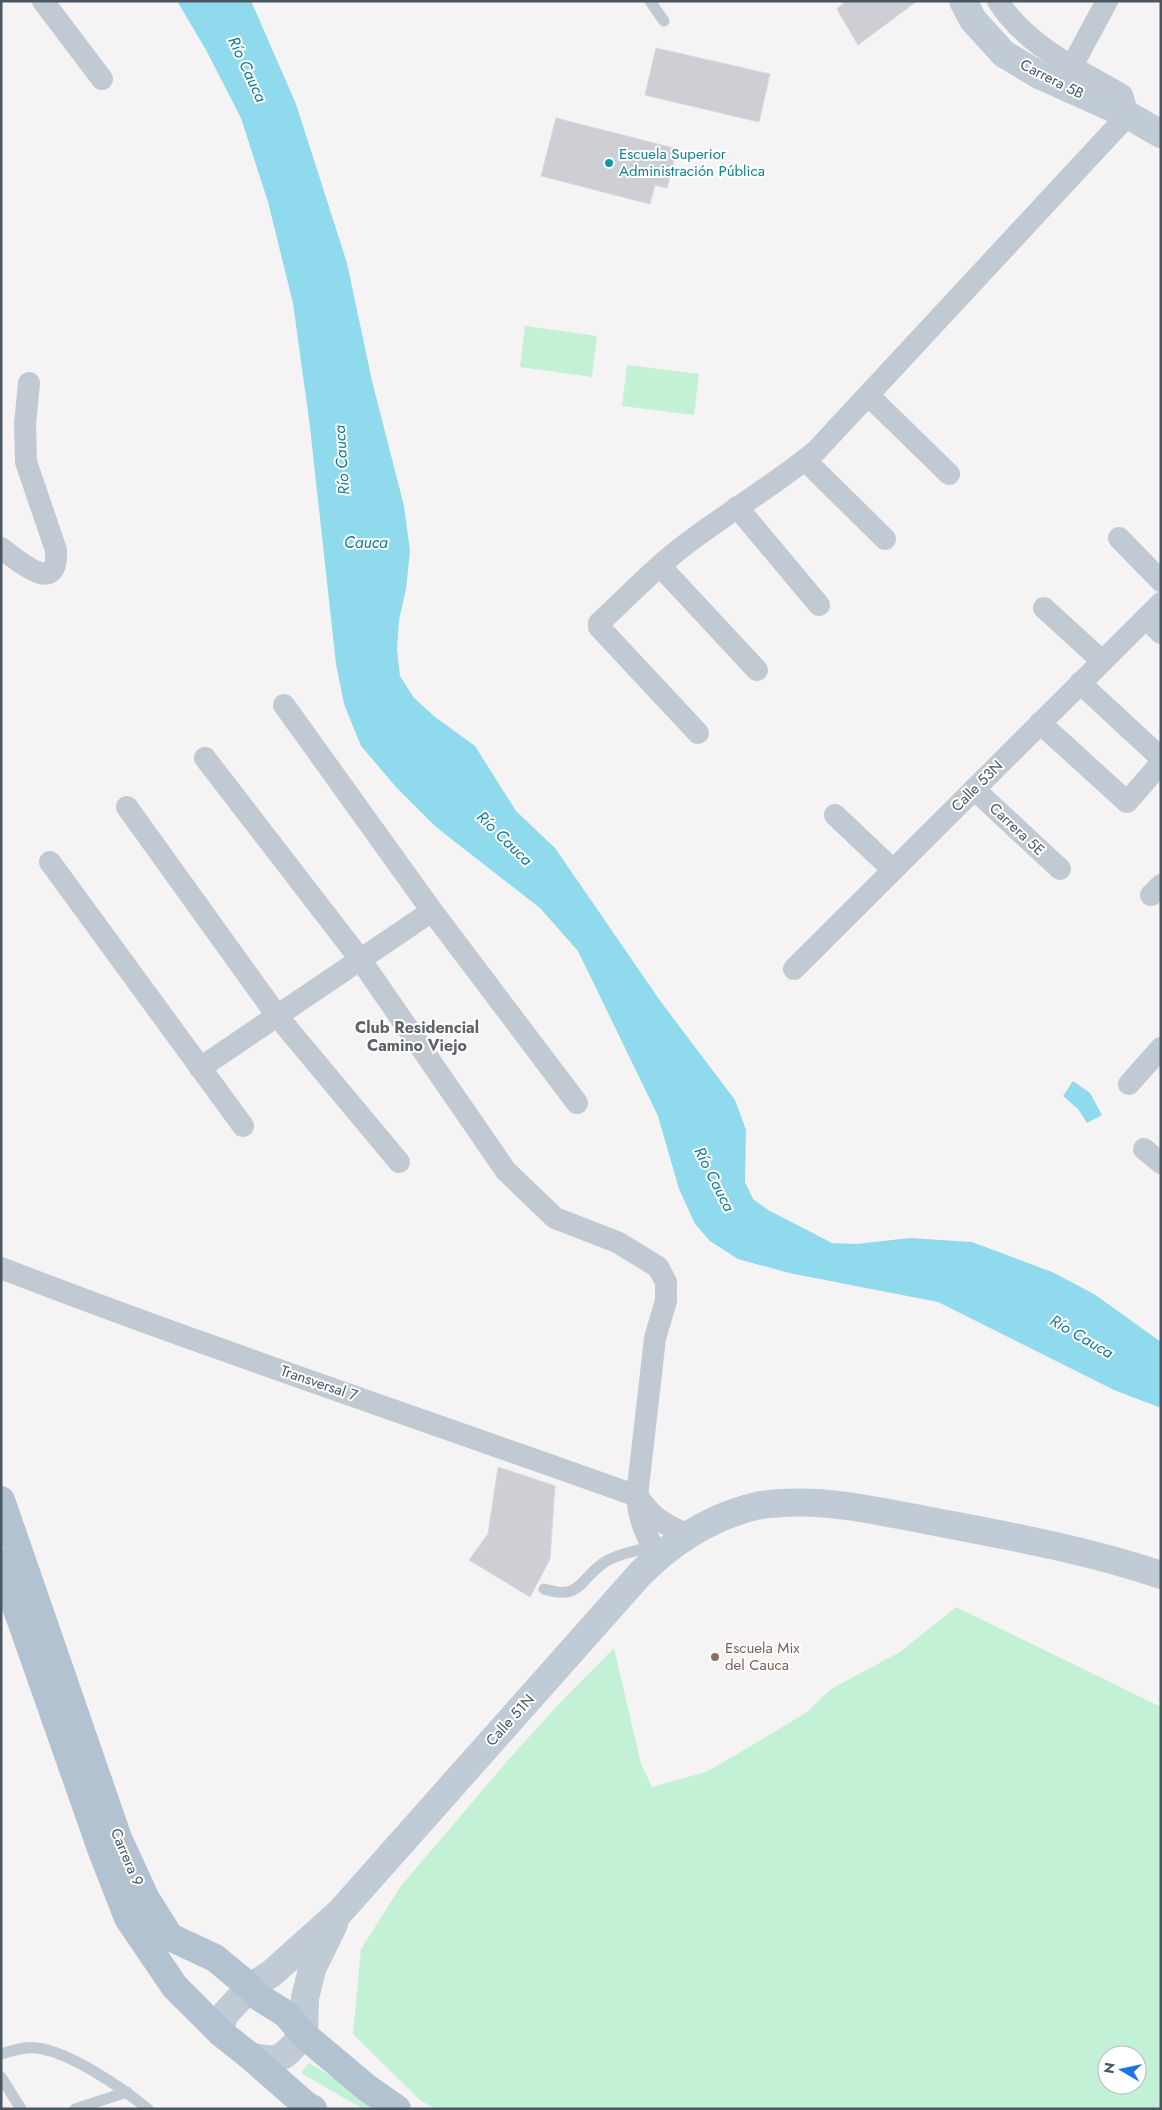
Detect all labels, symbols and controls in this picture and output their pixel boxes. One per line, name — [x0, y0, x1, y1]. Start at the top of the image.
water label: Río Cauca — [222, 33, 273, 106]
street label: Carrera 5B — [1016, 54, 1088, 104]
place label: Escuela Superior Administración Pública — [619, 143, 765, 182]
marker: Escuela Superior Administración Pública — [603, 157, 615, 169]
water label: Río Cauca — [328, 424, 355, 496]
water label: Cauca — [344, 531, 388, 554]
street label: Calle 53N — [946, 755, 1008, 817]
street label: Carrera 5E — [984, 797, 1050, 861]
water label: Río Cauca — [472, 806, 538, 871]
district label: Club Residencial Camino Viejo — [355, 1016, 479, 1057]
water label: Río Cauca — [688, 1143, 741, 1216]
water label: Río Cauca — [1046, 1309, 1118, 1364]
street label: Transversal 7 — [277, 1360, 361, 1407]
place label: Escuela Mix del Cauca — [725, 1637, 800, 1676]
marker: Escuela Mix del Cauca — [709, 1651, 721, 1663]
street label: Calle 51N — [481, 1689, 539, 1751]
street label: Carrera 9 — [105, 1825, 149, 1889]
north arrow — [1097, 2045, 1147, 2095]
text: N — [1098, 2061, 1120, 2075]

